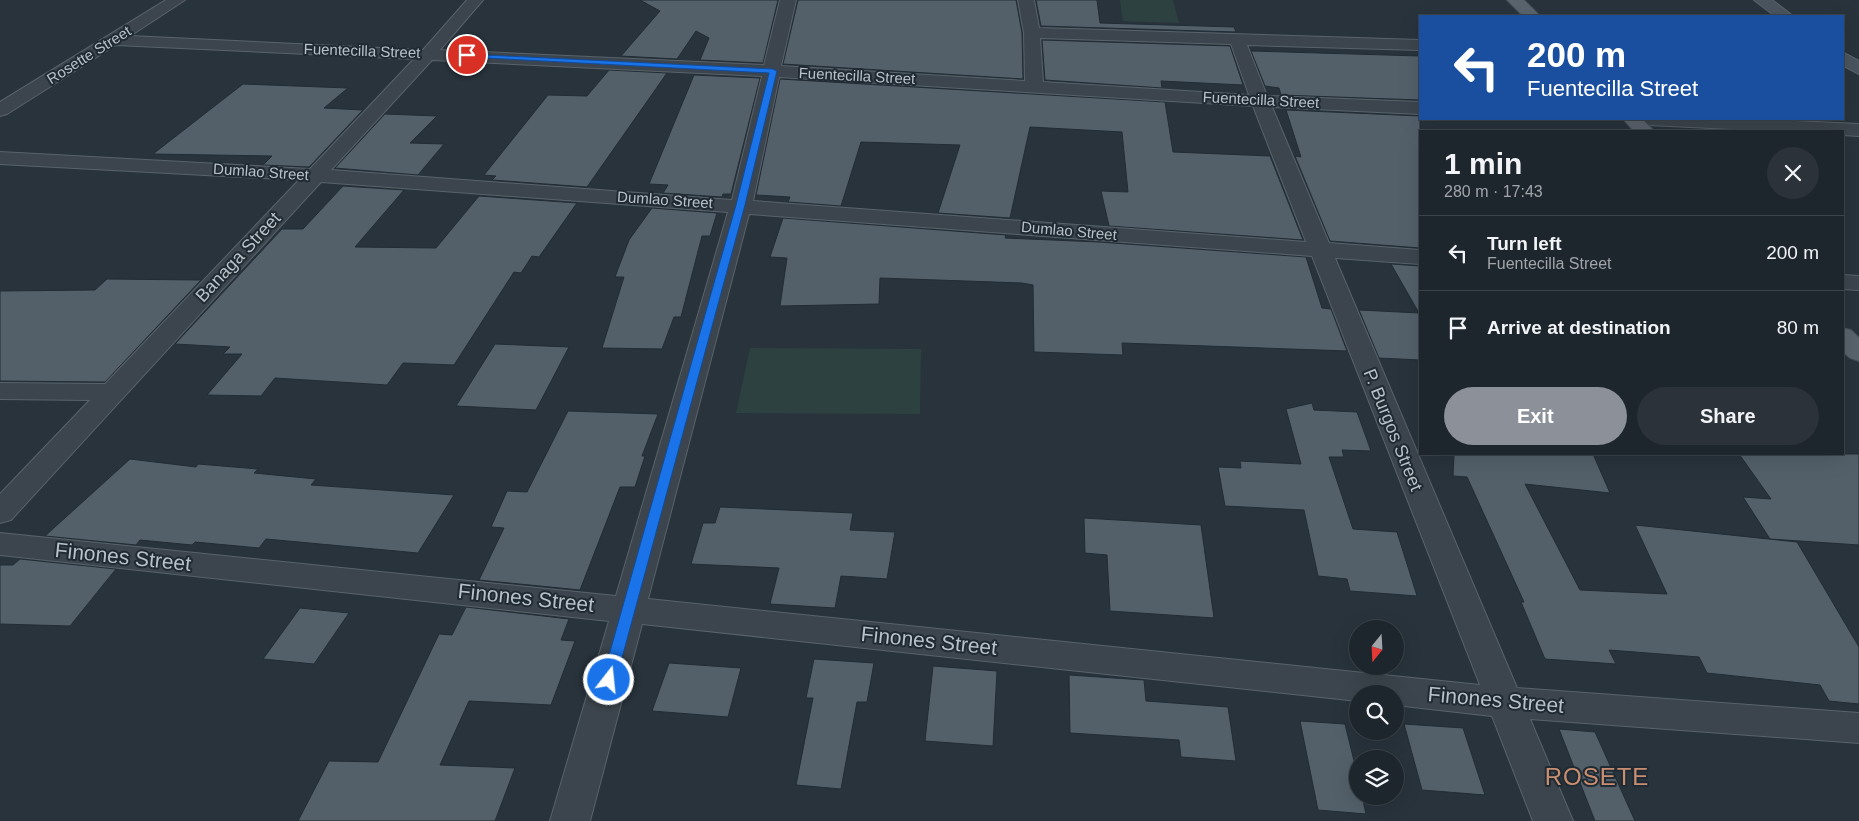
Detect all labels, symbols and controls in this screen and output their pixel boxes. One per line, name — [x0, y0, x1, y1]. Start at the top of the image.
street label: Rosette Street — [44, 22, 135, 87]
pin — [446, 34, 488, 76]
icon: left — [1444, 35, 1509, 100]
text: 200 m — [1527, 35, 1626, 74]
street label: Fuentecilla Street — [303, 40, 421, 61]
icon: arrive — [453, 41, 481, 69]
street label: Fuentecilla Street — [798, 64, 917, 87]
text: Fuentecilla Street — [1527, 76, 1698, 101]
street label: Fuentecilla Street — [1202, 88, 1321, 111]
text: 1 min — [1444, 147, 1522, 180]
button: close — [1767, 147, 1819, 199]
street label: Dumlao Street — [213, 160, 310, 183]
text: 280 m · 17:43 — [1444, 183, 1543, 200]
street label: Dumlao Street — [617, 188, 714, 211]
street label: Banaga Street — [191, 208, 285, 306]
street label: Dumlao Street — [1021, 218, 1118, 243]
text: Turn left — [1487, 233, 1562, 254]
icon: left — [1444, 239, 1472, 267]
text: 200 m — [1766, 242, 1819, 263]
text: Fuentecilla Street — [1487, 255, 1612, 272]
icon: arrive — [1444, 314, 1472, 342]
text: Arrive at destination — [1487, 317, 1671, 338]
text: 80 m — [1777, 317, 1819, 338]
street label: P. Burgos Street — [1359, 366, 1427, 494]
button: Exit — [1444, 387, 1627, 445]
button: Share — [1637, 387, 1819, 445]
street label: Finones Street — [54, 538, 192, 575]
street label: Finones Street — [457, 579, 595, 616]
north arrow — [1349, 620, 1404, 675]
map controls — [1349, 620, 1404, 805]
street label: Finones Street — [860, 622, 998, 659]
position arrow — [582, 653, 634, 705]
street label: Finones Street — [1427, 682, 1565, 717]
button: search — [1349, 685, 1404, 740]
button: layers — [1349, 750, 1404, 805]
district label: ROSETE — [1545, 763, 1649, 790]

